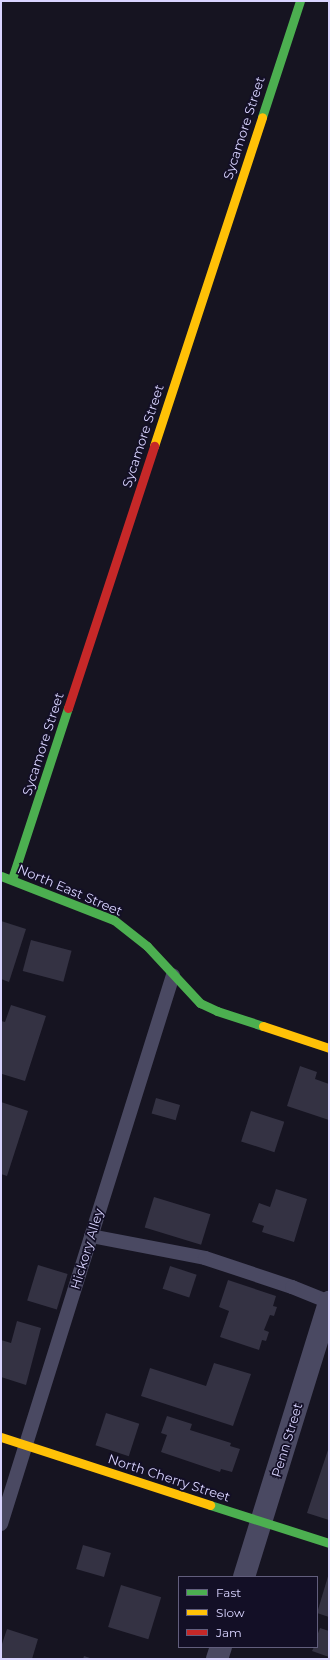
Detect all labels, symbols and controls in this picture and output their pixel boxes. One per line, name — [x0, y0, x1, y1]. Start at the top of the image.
street label: Sycamore Street — [220, 75, 268, 181]
street label: Sycamore Street — [119, 383, 167, 489]
street label: Sycamore Street — [19, 691, 67, 797]
street label: North East Street — [15, 861, 125, 919]
street label: Hickory Alley — [67, 1207, 107, 1291]
street label: Penn Street — [268, 1401, 306, 1479]
street label: North Cherry Street — [106, 1451, 232, 1505]
legend — [178, 1576, 318, 1648]
text: Fast — [216, 1585, 241, 1600]
text: Slow — [216, 1605, 245, 1620]
text: Jam — [216, 1625, 242, 1640]

